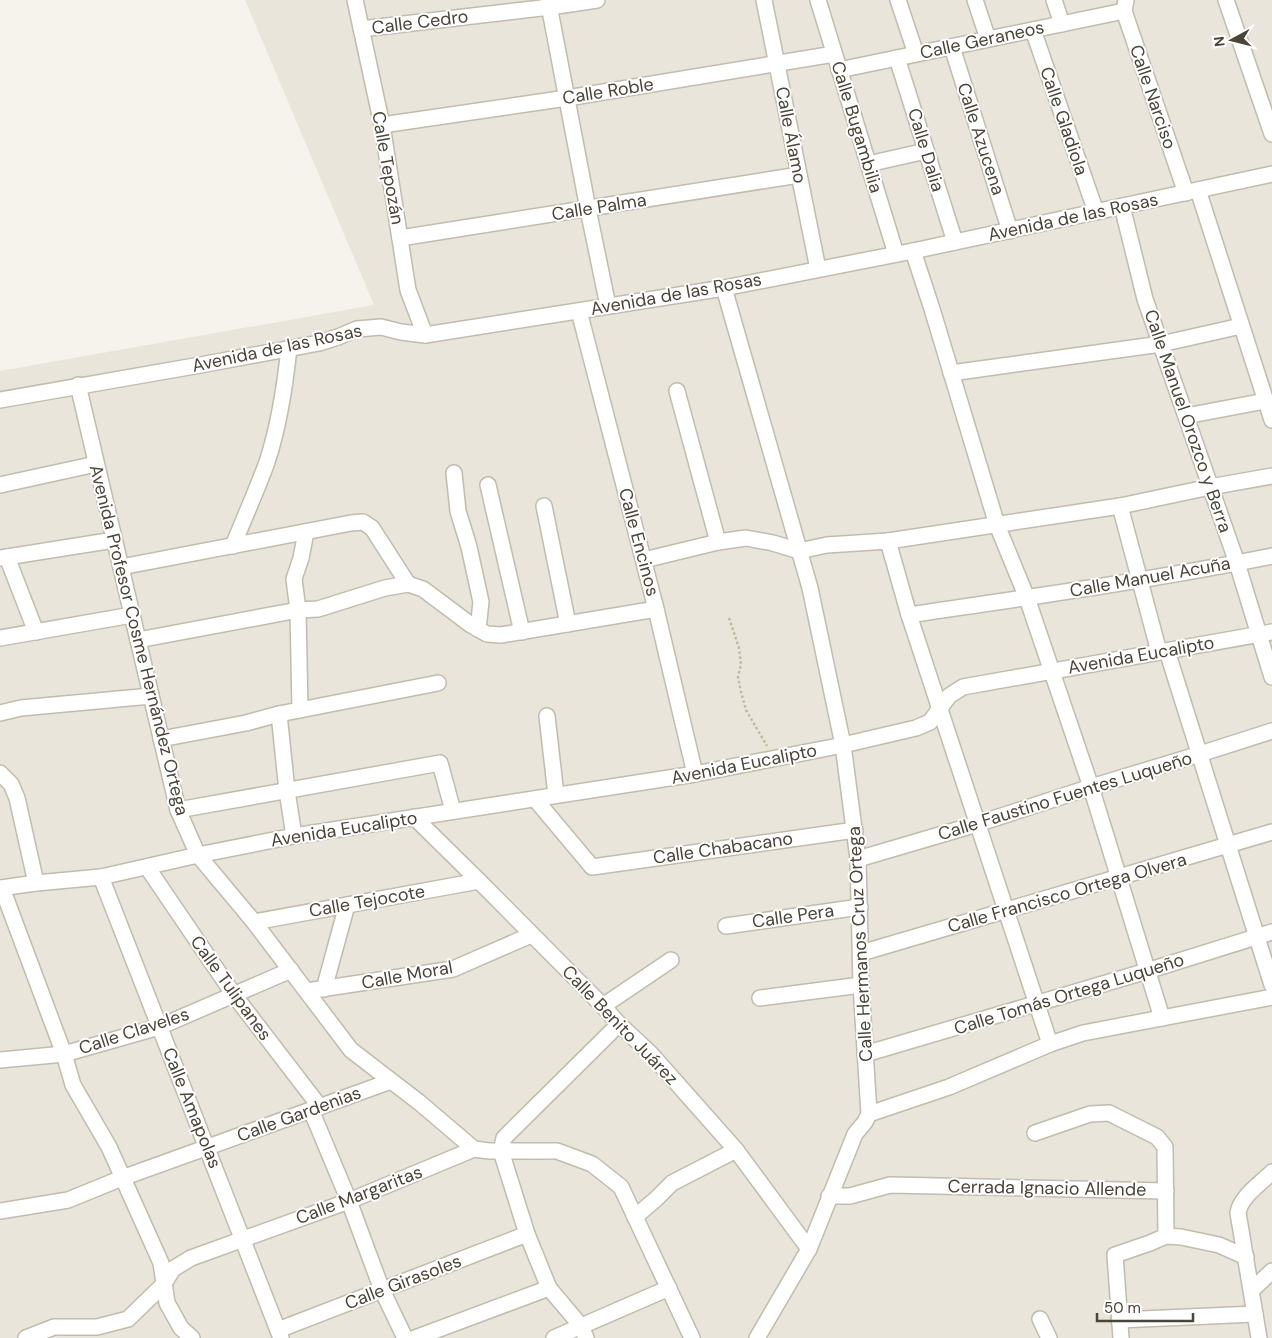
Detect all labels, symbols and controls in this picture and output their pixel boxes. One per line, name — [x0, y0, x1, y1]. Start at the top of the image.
street label: Calle Cedro — [370, 4, 470, 40]
street label: Calle Geraneos — [918, 15, 1046, 65]
north arrow — [1207, 15, 1257, 65]
text: N — [1210, 35, 1229, 48]
street label: Calle Narciso — [1124, 42, 1182, 152]
street label: Calle Bugambilia — [826, 58, 888, 196]
street label: Calle Gladiola — [1034, 64, 1094, 178]
street label: Calle Roble — [561, 72, 655, 110]
street label: Calle Azucena — [952, 80, 1010, 198]
street label: Calle Álamo — [770, 85, 812, 185]
street label: Calle Dalia — [902, 105, 950, 195]
street label: Calle Tepozán — [366, 109, 410, 227]
street label: Avenida de las Rosas — [986, 187, 1160, 247]
street label: Calle Palma — [550, 188, 648, 226]
street label: Avenida de las Rosas — [589, 267, 763, 321]
street label: Calle Manuel Orozco y Berra — [1139, 306, 1237, 536]
street label: Avenida de las Rosas — [190, 318, 364, 378]
street label: Avenida Profesor Cosme Hernández Ortega — [84, 462, 194, 818]
street label: Calle Encinos — [613, 485, 665, 599]
street label: Calle Manuel Acuña — [1068, 551, 1232, 603]
street label: Avenida Eucalipto — [1066, 630, 1216, 680]
street label: Avenida Eucalipto — [669, 738, 819, 790]
street label: Calle Faustino Fuentes Luqueño — [935, 746, 1195, 846]
street label: Avenida Eucalipto — [269, 806, 419, 852]
street label: Calle Chabacano — [652, 826, 794, 870]
street label: Calle Hermanos Cruz Ortega — [842, 826, 878, 1062]
street label: Calle Francisco Ortega Olvera — [945, 847, 1189, 939]
street label: Calle Tejocote — [307, 879, 427, 923]
street label: Calle Pera — [751, 898, 835, 934]
street label: Calle Tulipanes — [185, 931, 277, 1045]
street label: Calle Tomás Ortega Luqueño — [951, 948, 1187, 1040]
street label: Calle Moral — [360, 955, 454, 995]
street label: Calle Benito Juárez — [557, 960, 683, 1090]
street label: Calle Claveles — [76, 1002, 192, 1060]
street label: Calle Amapolas — [157, 1044, 227, 1172]
street label: Calle Gardenias — [234, 1080, 364, 1148]
street label: Calle Margaritas — [292, 1160, 426, 1230]
street label: Cerrada Ignacio Allende — [947, 1174, 1147, 1202]
street label: Calle Girasoles — [341, 1249, 465, 1315]
scale bar — [1097, 1290, 1193, 1322]
text: 50 m — [1104, 1298, 1141, 1318]

